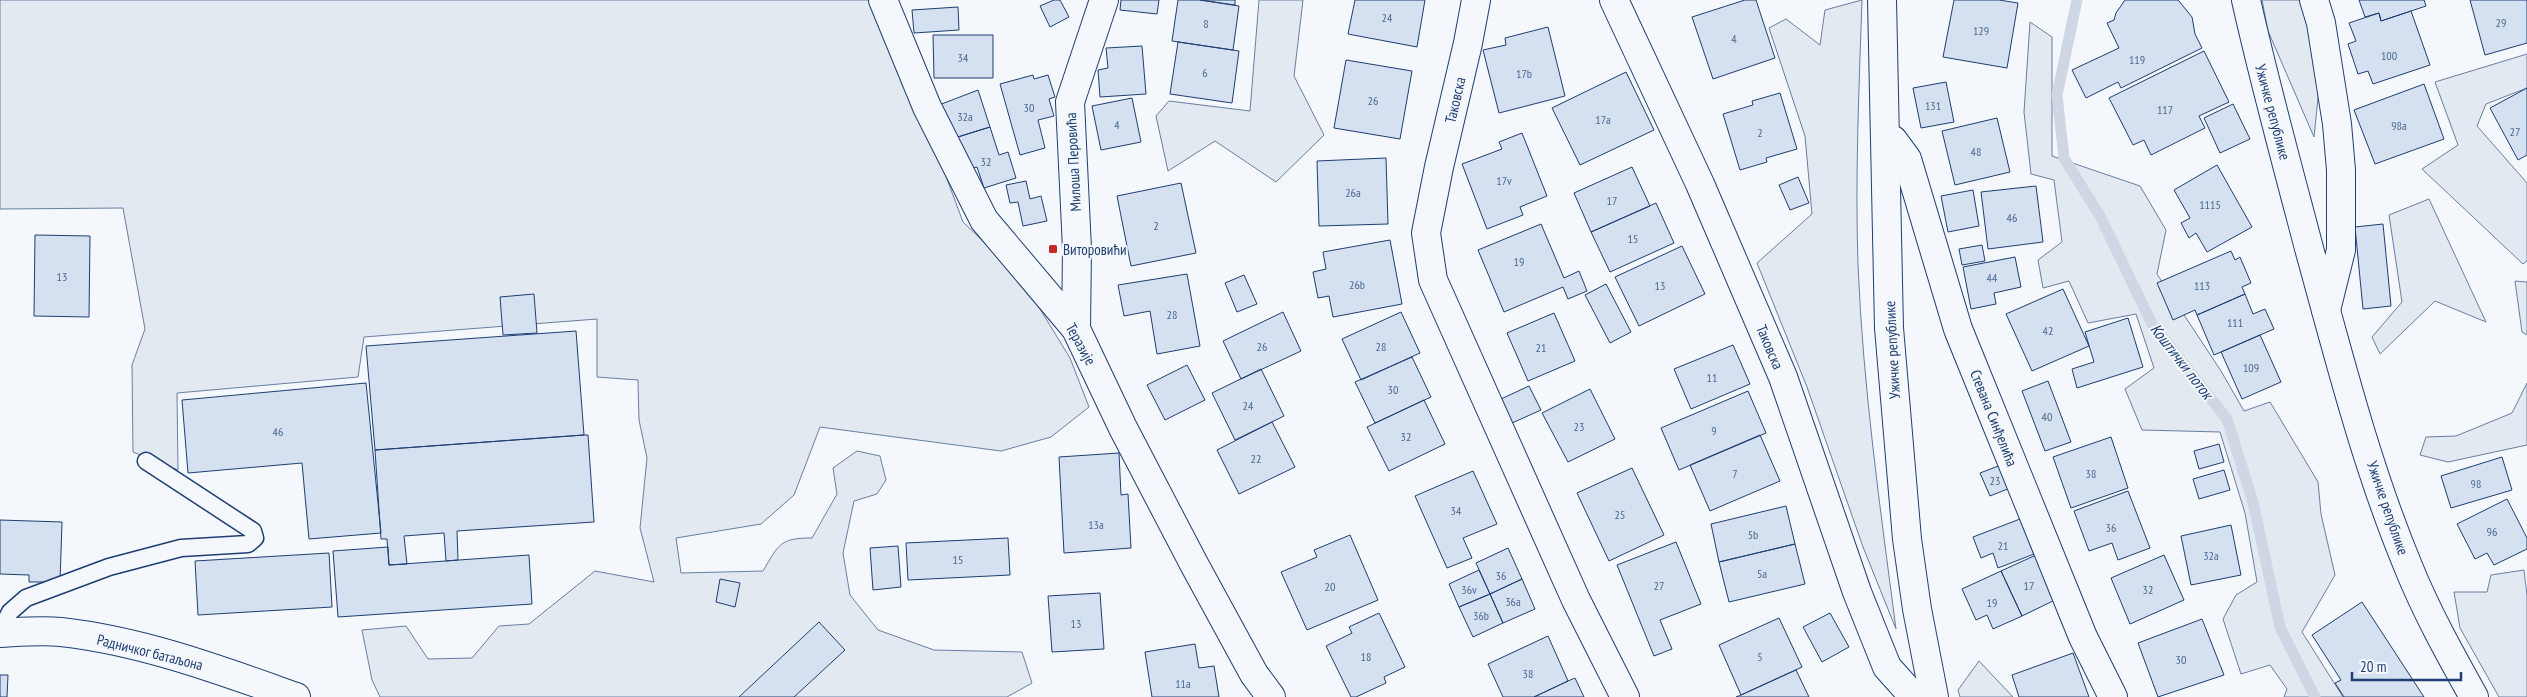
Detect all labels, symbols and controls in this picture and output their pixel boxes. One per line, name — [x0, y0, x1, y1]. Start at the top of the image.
house number: 24 — [1382, 10, 1393, 25]
house number: 29 — [2496, 15, 2506, 30]
house number: 8 — [1203, 16, 1209, 31]
house number: 129 — [1973, 23, 1989, 38]
house number: 4 — [1731, 31, 1737, 46]
house number: 100 — [2381, 48, 2397, 63]
house number: 34 — [958, 50, 969, 65]
house number: 119 — [2129, 52, 2145, 67]
street label: Ужичке републике — [2251, 62, 2295, 162]
house number: 6 — [1202, 65, 1208, 80]
house number: 17b — [1516, 66, 1532, 81]
street label: Таковска — [1440, 75, 1470, 125]
house number: 26 — [1368, 93, 1378, 108]
house number: 131 — [1925, 98, 1941, 113]
house number: 30 — [1024, 100, 1034, 115]
house number: 117 — [2157, 102, 2173, 117]
house number: 32a — [957, 109, 973, 124]
street label: Милоша Перовића — [1061, 112, 1085, 212]
house number: 17a — [1595, 112, 1611, 127]
house number: 4 — [1114, 117, 1120, 132]
house number: 98a — [2391, 118, 2407, 133]
house number: 27 — [2510, 124, 2520, 139]
house number: 2 — [1757, 125, 1763, 140]
house number: 48 — [1971, 144, 1981, 159]
house number: 32 — [981, 154, 991, 169]
house number: 17v — [1496, 173, 1512, 188]
house number: 26a — [1345, 185, 1361, 200]
house number: 17 — [1607, 193, 1617, 208]
house number: 1115 — [2199, 197, 2221, 212]
house number: 46 — [2007, 210, 2017, 225]
house number: 2 — [1153, 218, 1159, 233]
house number: 15 — [1628, 231, 1638, 246]
place label: Виторовићи — [1063, 240, 1127, 259]
marker: Виторовићи — [1047, 243, 1059, 255]
house number: 19 — [1514, 254, 1524, 269]
house number: 13 — [57, 269, 67, 284]
house number: 44 — [1987, 270, 1998, 285]
house number: 26b — [1349, 277, 1365, 292]
house number: 13 — [1655, 278, 1665, 293]
house number: 113 — [2194, 278, 2210, 293]
street label: Ужичке републике — [1880, 300, 1904, 400]
house number: 28 — [1167, 307, 1177, 322]
house number: 111 — [2227, 315, 2243, 330]
water label: Коштички поток — [2146, 319, 2219, 404]
street label: Теразије — [1062, 320, 1100, 368]
street label: Таковска — [1752, 322, 1788, 372]
house number: 42 — [2043, 323, 2053, 338]
house number: 26 — [1257, 339, 1267, 354]
house number: 28 — [1376, 339, 1386, 354]
house number: 21 — [1536, 340, 1546, 355]
house number: 109 — [2243, 360, 2259, 375]
street label: Стевана Синђелића — [1966, 367, 2022, 469]
house number: 11 — [1707, 370, 1717, 385]
house number: 30 — [1388, 382, 1398, 397]
house number: 24 — [1243, 398, 1254, 413]
house number: 40 — [2042, 409, 2052, 424]
house number: 23 — [1574, 419, 1584, 434]
house number: 9 — [1711, 423, 1717, 438]
house number: 46 — [273, 424, 283, 439]
house number: 32 — [1401, 429, 1411, 444]
house number: 22 — [1251, 451, 1261, 466]
street label: Ужичке републике — [2363, 458, 2413, 558]
house number: 7 — [1732, 466, 1738, 481]
house number: 38 — [2086, 466, 2096, 481]
house number: 23 — [1990, 473, 2000, 488]
house number: 98 — [2471, 476, 2481, 491]
house number: 34 — [1451, 503, 1462, 518]
house number: 25 — [1615, 507, 1625, 522]
house number: 13a — [1088, 517, 1104, 532]
house number: 36 — [2106, 520, 2116, 535]
house number: 96 — [2487, 524, 2497, 539]
house number: 5b — [1748, 527, 1758, 542]
house number: 21 — [1998, 538, 2008, 553]
house number: 32a — [2203, 548, 2219, 563]
house number: 15 — [953, 552, 963, 567]
house number: 5a — [1757, 566, 1767, 581]
house number: 36 — [1496, 568, 1506, 583]
house number: 27 — [1654, 578, 1664, 593]
house number: 17 — [2024, 578, 2034, 593]
house number: 20 — [1325, 579, 1335, 594]
house number: 36v — [1461, 582, 1477, 597]
house number: 32 — [2143, 582, 2153, 597]
house number: 36a — [1505, 594, 1521, 609]
house number: 19 — [1987, 595, 1997, 610]
house number: 36b — [1473, 608, 1489, 623]
house number: 13 — [1071, 616, 1081, 631]
street label: Радничког батаљона — [95, 630, 205, 674]
house number: 18 — [1361, 649, 1371, 664]
house number: 5 — [1757, 649, 1763, 664]
scale bar — [2352, 650, 2461, 682]
house number: 30 — [2176, 652, 2186, 667]
text: 20 m — [2360, 657, 2386, 676]
house number: 38 — [1523, 666, 1533, 681]
house number: 11a — [1175, 676, 1191, 691]

